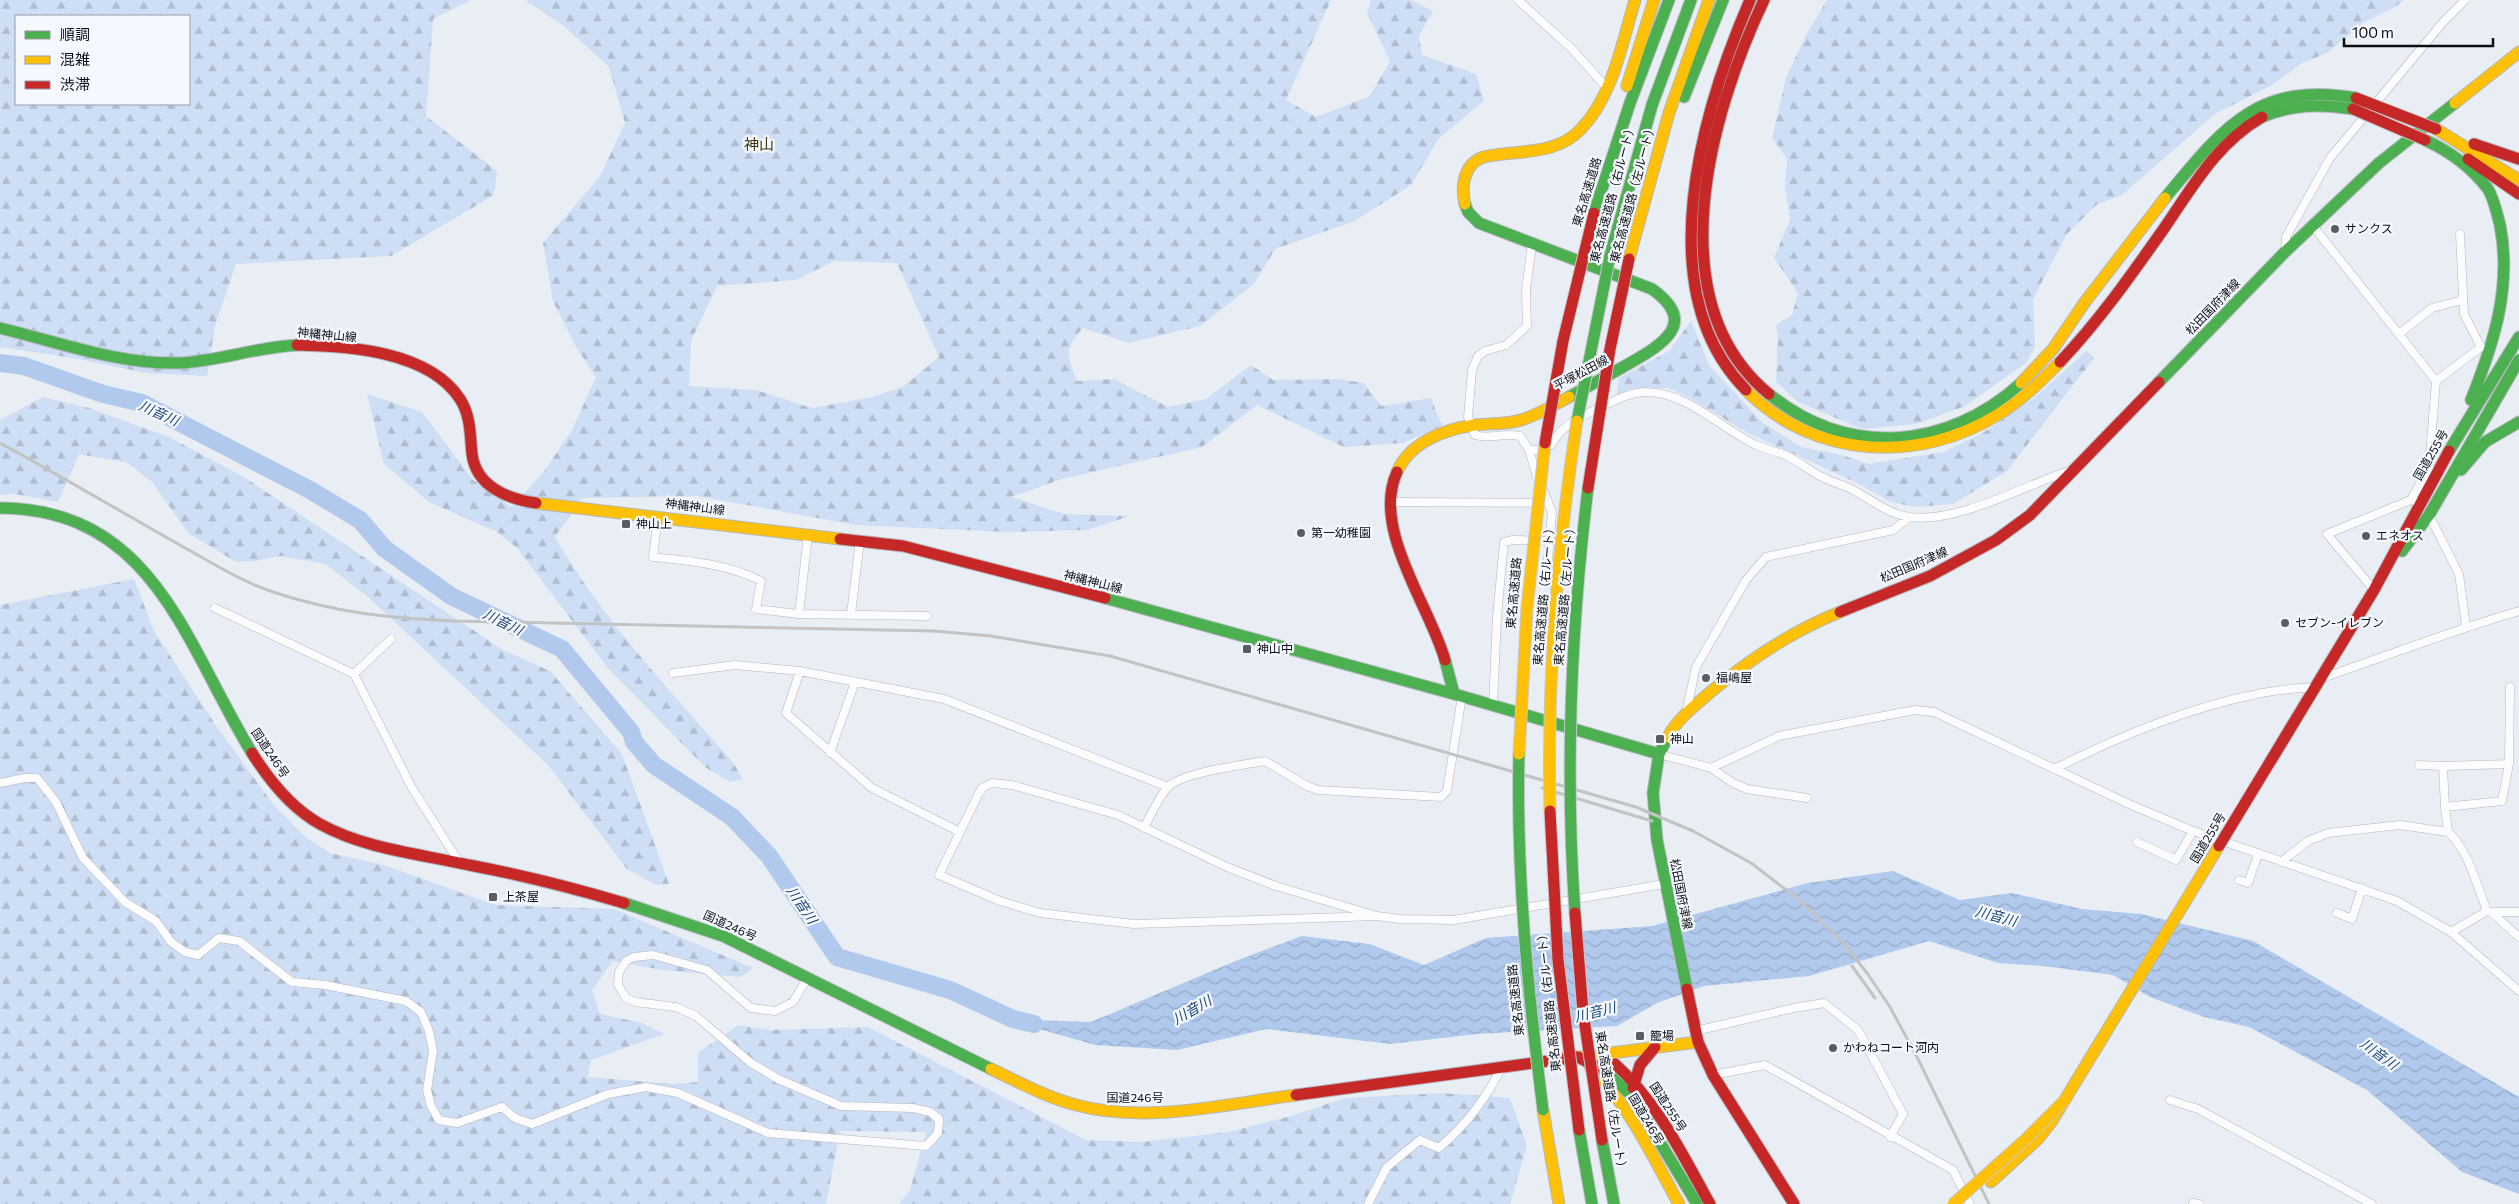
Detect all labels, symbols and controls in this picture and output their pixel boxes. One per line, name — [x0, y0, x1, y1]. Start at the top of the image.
legend — [15, 15, 190, 105]
scale bar — [2344, 15, 2493, 47]
text: 100 m — [2352, 23, 2394, 41]
text: 順調 — [60, 25, 90, 43]
text: 混雑 — [60, 50, 90, 68]
text: 渋滞 — [60, 75, 90, 93]
street label: 東名高速道路（右ルート） — [1587, 121, 1637, 264]
street label: 東名高速道路（左ルート） — [1607, 121, 1657, 264]
district label: 神山 — [744, 135, 774, 153]
street label: 東名高速道路 — [1569, 155, 1603, 228]
place label: サンクス — [2345, 221, 2393, 235]
marker: サンクス — [2329, 223, 2341, 235]
street label: 松田国府津線 — [2182, 276, 2242, 337]
street label: 神縄神山線 — [297, 324, 358, 344]
street label: 平塚松田線 — [1551, 352, 1610, 392]
water label: 川音川 — [137, 396, 184, 430]
street label: 国道255号 — [2410, 427, 2450, 482]
street label: 神縄神山線 — [664, 495, 726, 517]
place label: 神山上 — [636, 516, 672, 530]
marker: 神山上 — [620, 518, 632, 530]
street label: 東名高速道路（右ルート） — [1530, 522, 1556, 666]
street label: 東名高速道路（左ルート） — [1551, 522, 1577, 666]
place label: 第一幼稚園 — [1311, 525, 1371, 539]
marker: 第一幼稚園 — [1295, 527, 1307, 539]
place label: エネオス — [2376, 528, 2424, 542]
marker: エネオス — [2360, 530, 2372, 542]
street label: 松田国府津線 — [1878, 544, 1949, 585]
street label: 東名高速道路 — [1503, 556, 1523, 629]
street label: 神縄神山線 — [1062, 567, 1124, 595]
water label: 川音川 — [481, 605, 528, 639]
place label: セブン-イレブン — [2295, 615, 2384, 629]
marker: セブン-イレブン — [2279, 617, 2291, 629]
place label: 神山中 — [1257, 641, 1293, 655]
marker: 神山中 — [1241, 643, 1253, 655]
place label: 福嶋屋 — [1716, 670, 1752, 684]
marker: 福嶋屋 — [1700, 672, 1712, 684]
street label: 国道246号 — [249, 725, 293, 780]
place label: 神山 — [1670, 731, 1694, 745]
marker: 神山 — [1654, 733, 1666, 745]
street label: 国道255号 — [2187, 810, 2228, 865]
street label: 松田国府津線 — [1668, 857, 1696, 930]
water label: 川音川 — [784, 883, 822, 929]
place label: 上茶屋 — [503, 889, 539, 903]
marker: 上茶屋 — [487, 891, 499, 903]
water label: 川音川 — [1974, 902, 2021, 930]
street label: 国道246号 — [702, 907, 759, 943]
street label: 東名高速道路（右ルート） — [1534, 928, 1562, 1072]
street label: 東名高速道路 — [1504, 964, 1526, 1037]
water label: 川音川 — [1169, 991, 1216, 1027]
water label: 川音川 — [1572, 998, 1619, 1025]
place label: 籠場 — [1650, 1028, 1674, 1042]
street label: 東名高速道路（左ルート） — [1594, 1030, 1630, 1174]
marker: 籠場 — [1634, 1030, 1646, 1042]
water label: 川音川 — [2357, 1034, 2403, 1074]
place label: かわねコート河内 — [1843, 1040, 1939, 1054]
marker: かわねコート河内 — [1827, 1042, 1839, 1054]
street label: 国道255号 — [1648, 1079, 1690, 1134]
street label: 国道246号 — [1107, 1090, 1163, 1104]
street label: 国道246号 — [1626, 1090, 1668, 1146]

